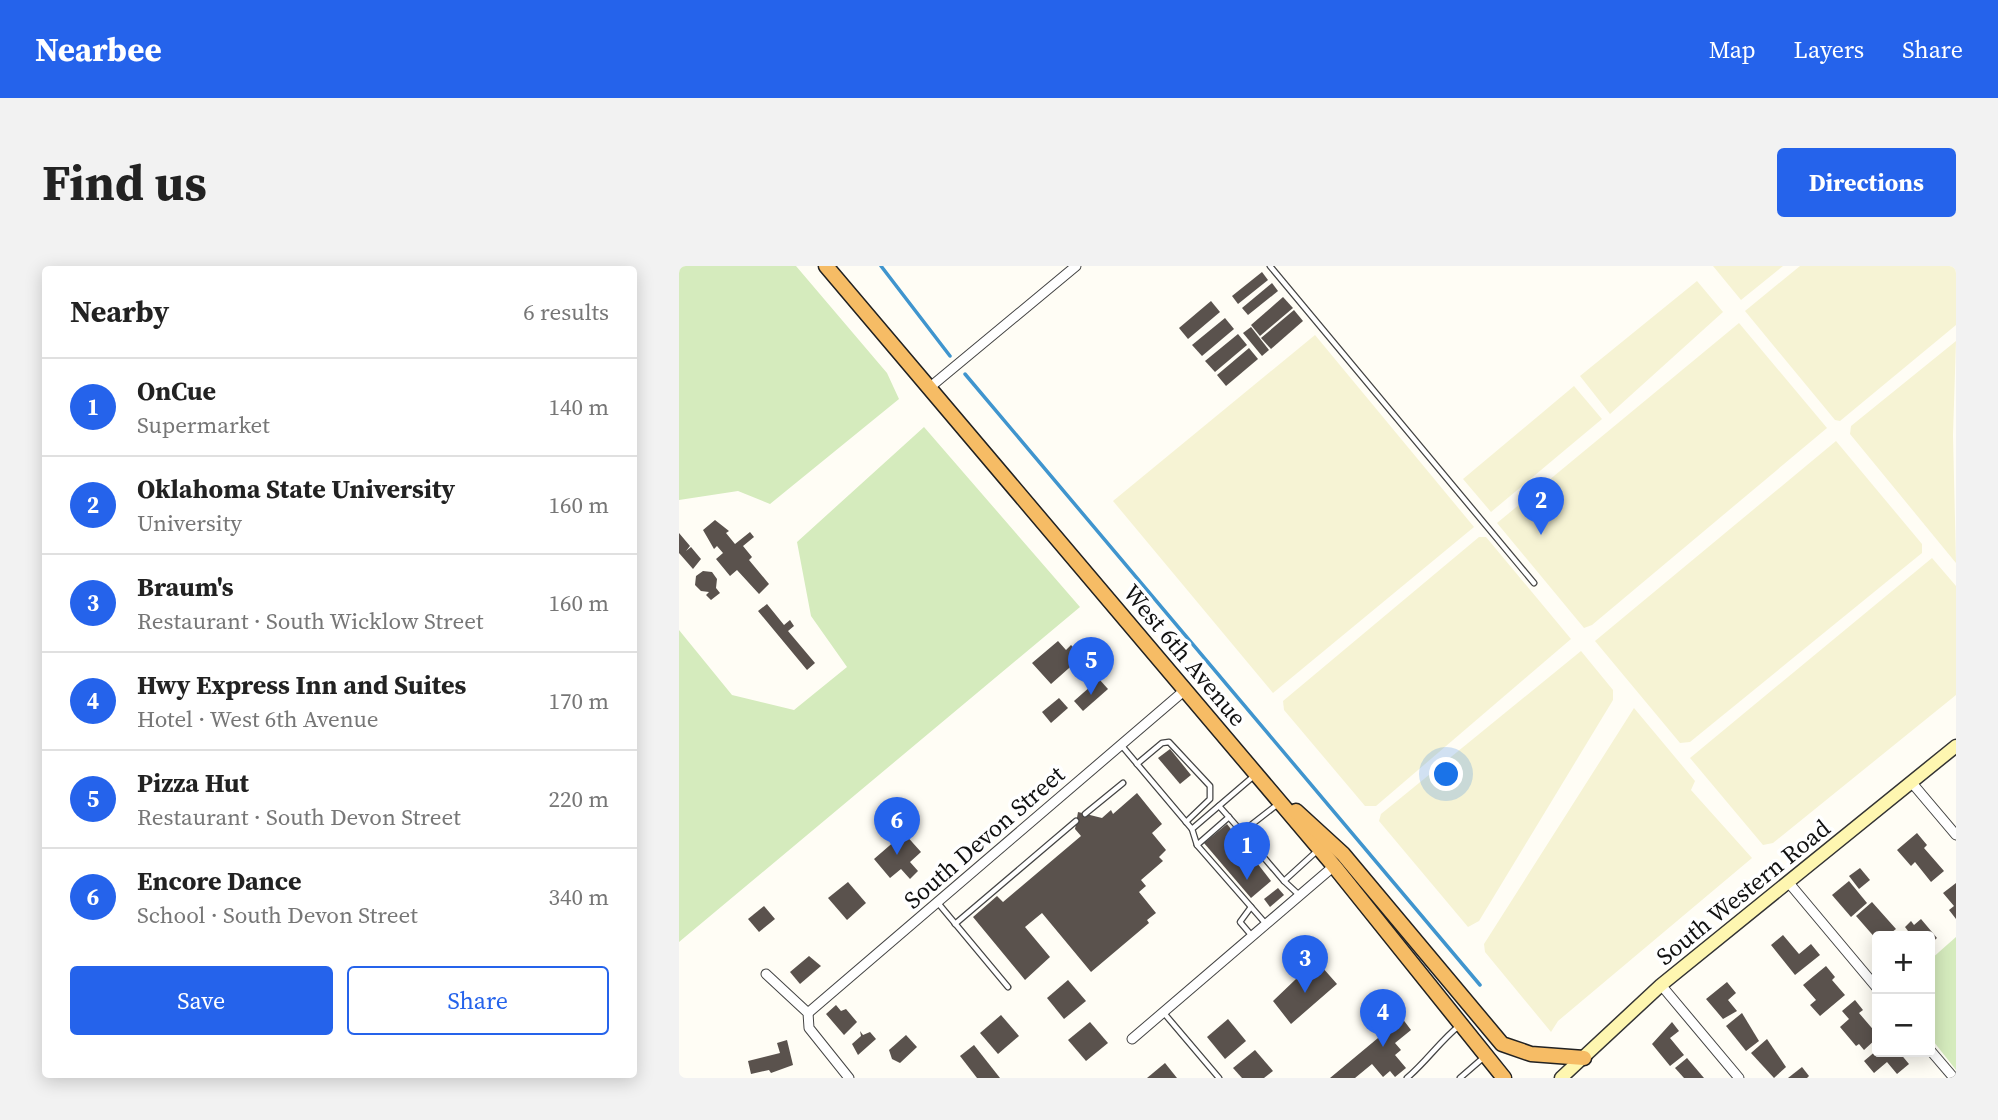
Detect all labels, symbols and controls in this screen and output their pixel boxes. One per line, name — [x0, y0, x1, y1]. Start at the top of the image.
text: Nearbee — [35, 27, 162, 72]
text: Map — [1709, 33, 1756, 66]
text: Layers — [1794, 33, 1864, 66]
text: Share — [1902, 33, 1963, 66]
button: Directions — [1777, 148, 1956, 217]
text: Find us — [42, 149, 207, 216]
text: Nearby — [70, 291, 169, 332]
text: 6 results — [523, 296, 609, 328]
text: OnCue — [137, 373, 216, 409]
text: 1 — [87, 391, 99, 423]
text: 140 m — [548, 391, 609, 423]
text: Supermarket — [137, 409, 270, 441]
text: Oklahoma State University — [137, 471, 455, 507]
pin: 2 — [1518, 477, 1564, 535]
text: 2 — [87, 489, 99, 521]
text: 160 m — [548, 489, 609, 521]
text: University — [137, 507, 242, 539]
text: Braum's — [137, 569, 234, 605]
street label: West 6th Avenue — [1116, 577, 1254, 733]
text: 3 — [87, 587, 99, 619]
text: 160 m — [548, 587, 609, 619]
text: Restaurant · South Wicklow Street — [137, 605, 484, 637]
pin: 5 — [1068, 637, 1114, 695]
text: Hwy Express Inn and Suites — [137, 667, 466, 703]
text: 4 — [87, 685, 99, 717]
text: 170 m — [548, 685, 609, 717]
text: Hotel · West 6th Avenue — [137, 703, 379, 735]
your location — [1429, 757, 1463, 791]
street label: South Devon Street — [897, 758, 1072, 916]
text: Pizza Hut — [137, 765, 249, 801]
text: 5 — [87, 783, 99, 815]
text: 220 m — [548, 783, 609, 815]
pin: 6 — [874, 797, 920, 855]
text: Restaurant · South Devon Street — [137, 801, 461, 833]
street label: South Western Road — [1649, 811, 1837, 972]
pin: 1 — [1224, 822, 1270, 880]
text: Encore Dance — [137, 863, 302, 899]
text: 6 — [87, 881, 99, 913]
text: 340 m — [548, 881, 609, 913]
text: School · South Devon Street — [137, 899, 418, 931]
map controls — [1872, 931, 1935, 1057]
button: + — [1872, 931, 1935, 994]
pin: 3 — [1282, 935, 1328, 993]
button: Save — [70, 966, 333, 1035]
button: Share — [347, 966, 609, 1035]
pin: 4 — [1360, 989, 1406, 1047]
button: − — [1872, 994, 1935, 1057]

